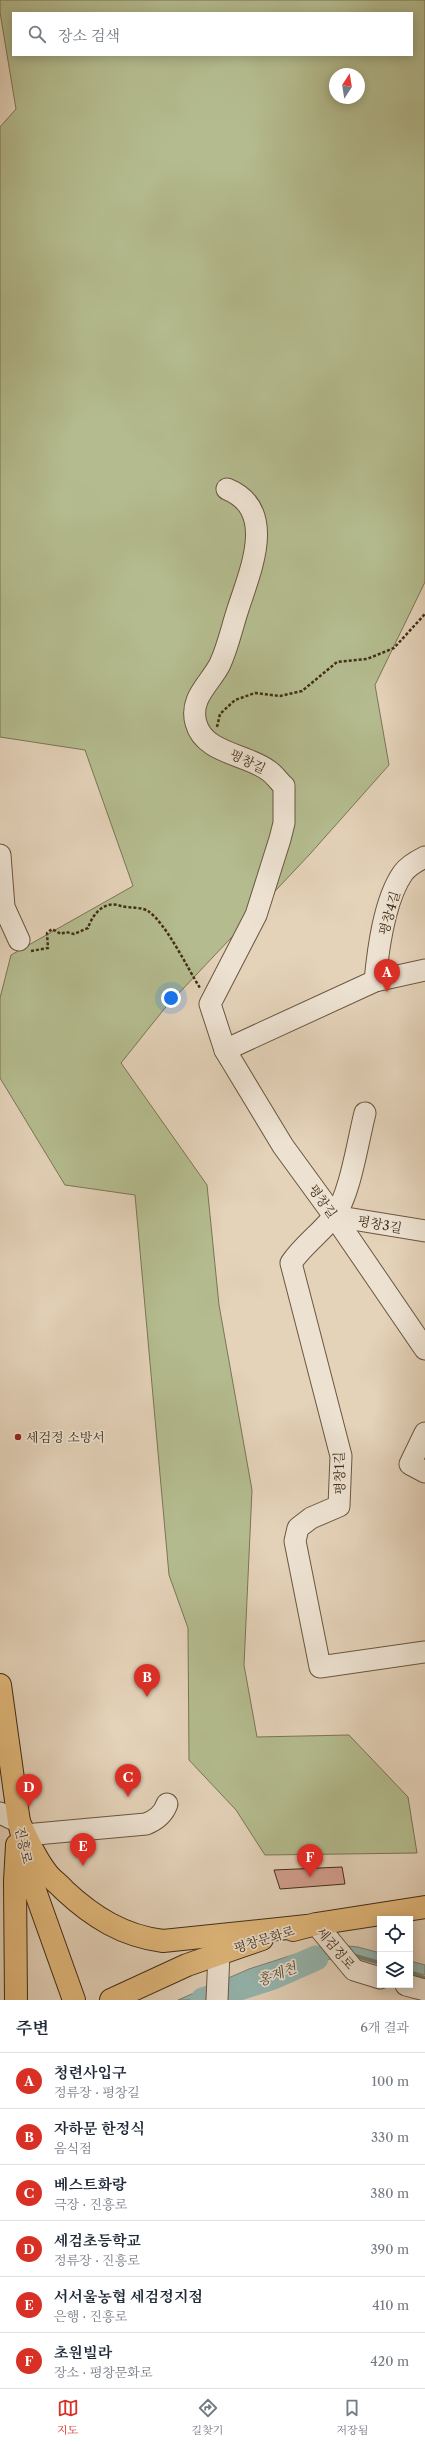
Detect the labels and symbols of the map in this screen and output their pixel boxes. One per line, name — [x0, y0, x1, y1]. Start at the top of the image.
north arrow — [329, 68, 365, 104]
street label: 평창길 — [228, 746, 268, 776]
street label: 평창4길 — [375, 889, 403, 937]
pin: A — [374, 959, 400, 992]
your location — [161, 988, 181, 1008]
street label: 평창길 — [305, 1181, 341, 1221]
street label: 평창3길 — [357, 1212, 403, 1236]
place label: 세검정 소방서 — [26, 1429, 105, 1445]
marker: 세검정 소방서 — [13, 1432, 23, 1442]
street label: 평창1길 — [331, 1451, 347, 1495]
pin: B — [134, 1664, 160, 1697]
pin: C — [115, 1764, 141, 1797]
pin: D — [16, 1774, 42, 1807]
street label: 진흥로 — [12, 1825, 36, 1866]
pin: E — [70, 1833, 96, 1866]
pin: F — [297, 1844, 323, 1877]
street label: 평창문화로 — [232, 1922, 297, 1956]
street label: 세검정로 — [313, 1924, 359, 1973]
water label: 홍제천 — [255, 1958, 301, 1990]

